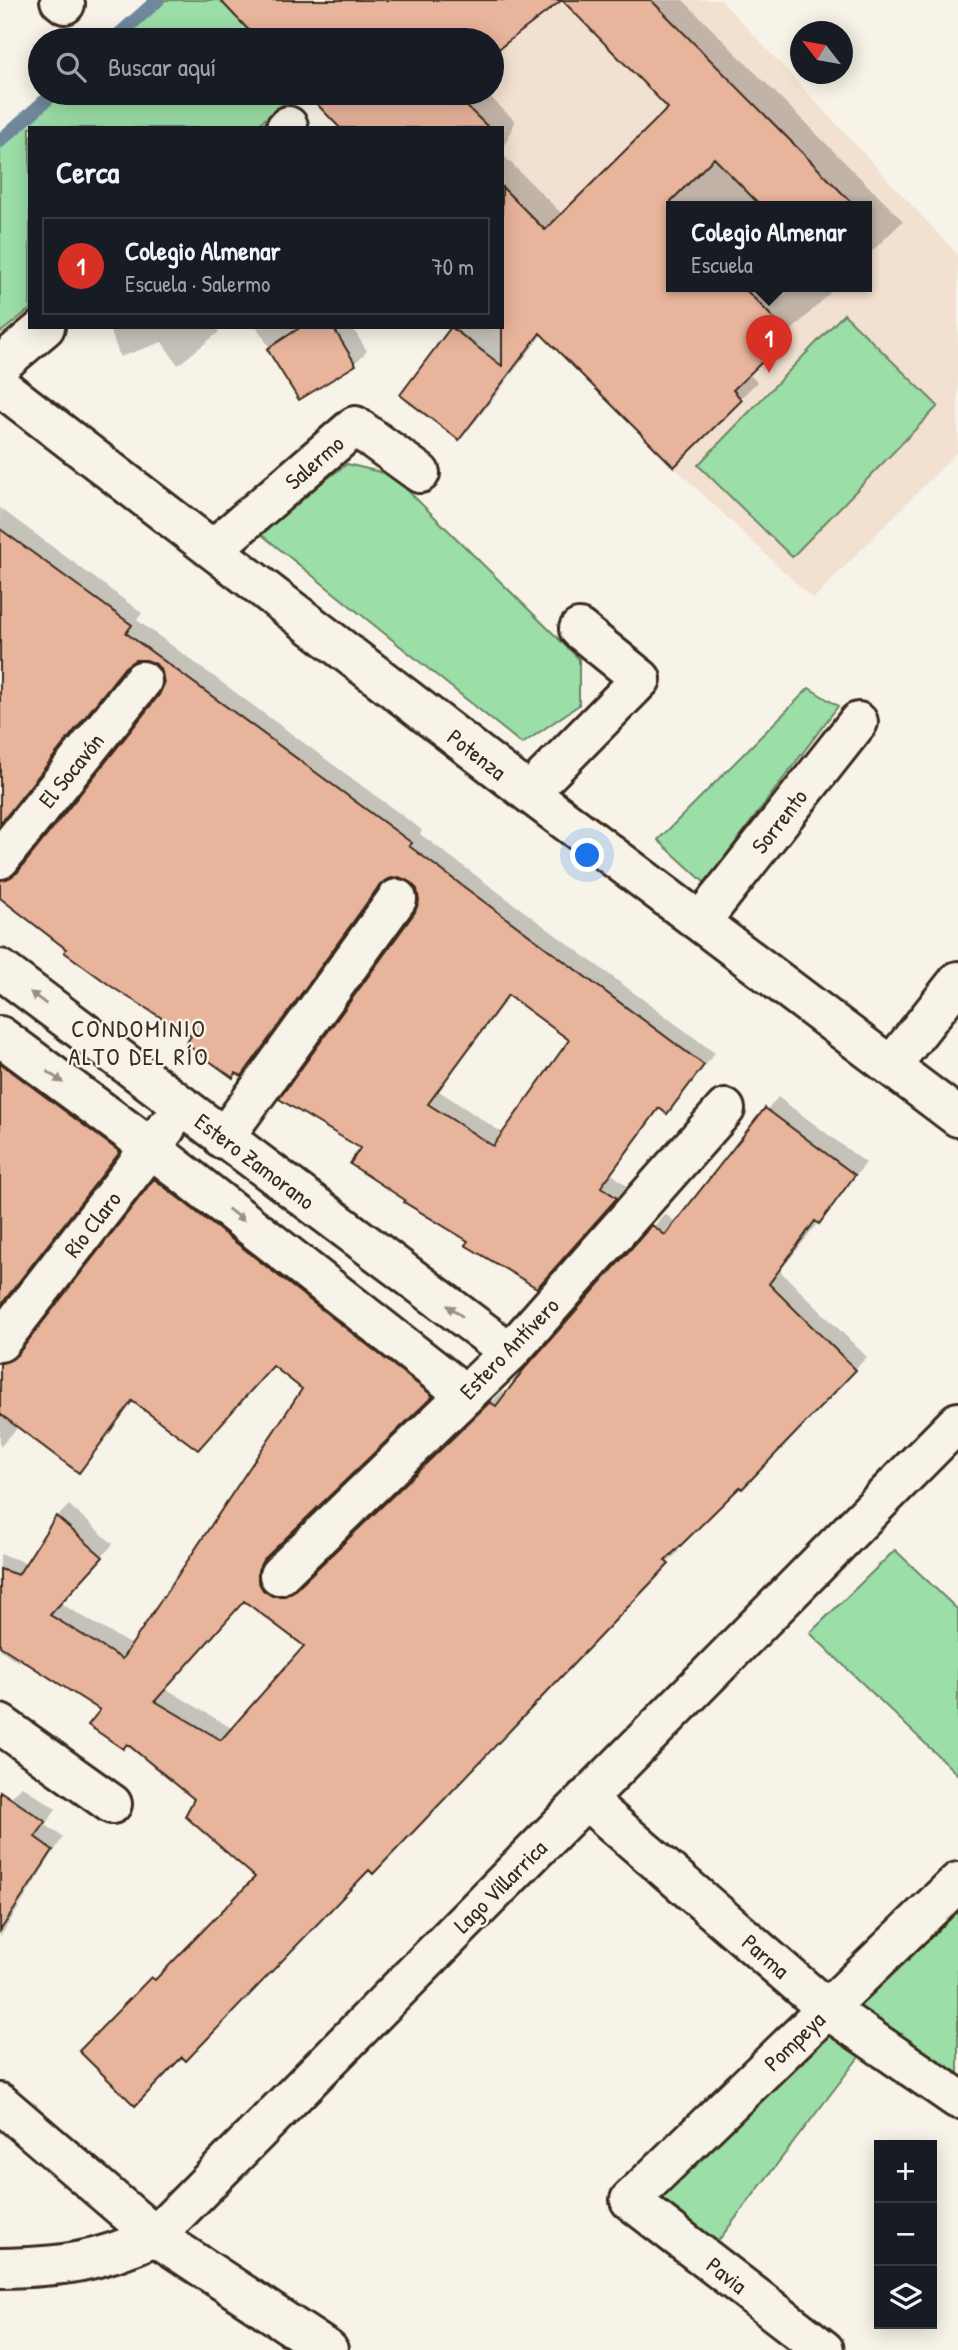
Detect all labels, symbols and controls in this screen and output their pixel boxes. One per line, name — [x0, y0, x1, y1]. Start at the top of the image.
north arrow — [790, 21, 853, 84]
search box — [28, 28, 504, 105]
icon: search — [52, 48, 90, 86]
text: Buscar aquí — [108, 49, 216, 84]
text: Cerca — [56, 152, 119, 192]
popup — [666, 201, 872, 292]
text: Colegio Almenar — [691, 214, 847, 249]
text: Colegio Almenar — [125, 233, 280, 268]
text: Escuela — [691, 249, 753, 280]
text: 1 — [77, 251, 85, 282]
text: 70 m — [431, 251, 474, 282]
text: Escuela · Salermo — [125, 268, 270, 299]
pin: 1 — [746, 315, 792, 373]
street label: Salermo — [278, 428, 350, 496]
street label: Potenza — [441, 721, 513, 787]
street label: El Socavón — [31, 726, 111, 814]
street label: Sorrento — [744, 782, 814, 860]
your location — [570, 838, 604, 872]
one-way arrow — [29, 991, 47, 1005]
district label: CONDOMINIO ALTO DEL RÍO — [68, 1012, 210, 1072]
one-way arrow — [46, 1070, 64, 1084]
street label: Estero Zamorano — [189, 1106, 321, 1216]
street label: Río Claro — [56, 1185, 128, 1263]
one-way arrow — [227, 1207, 245, 1221]
street label: Estero Antívero — [452, 1290, 566, 1406]
one-way arrow — [446, 1304, 464, 1318]
street label: Lago Villarrica — [447, 1833, 553, 1939]
street label: Parma — [736, 1927, 796, 1985]
street label: Pompeya — [757, 2004, 831, 2078]
map controls — [874, 2140, 937, 2329]
button: + — [874, 2140, 937, 2203]
button: − — [874, 2203, 937, 2266]
street label: Pavia — [700, 2249, 754, 2301]
button: layers — [874, 2266, 937, 2329]

